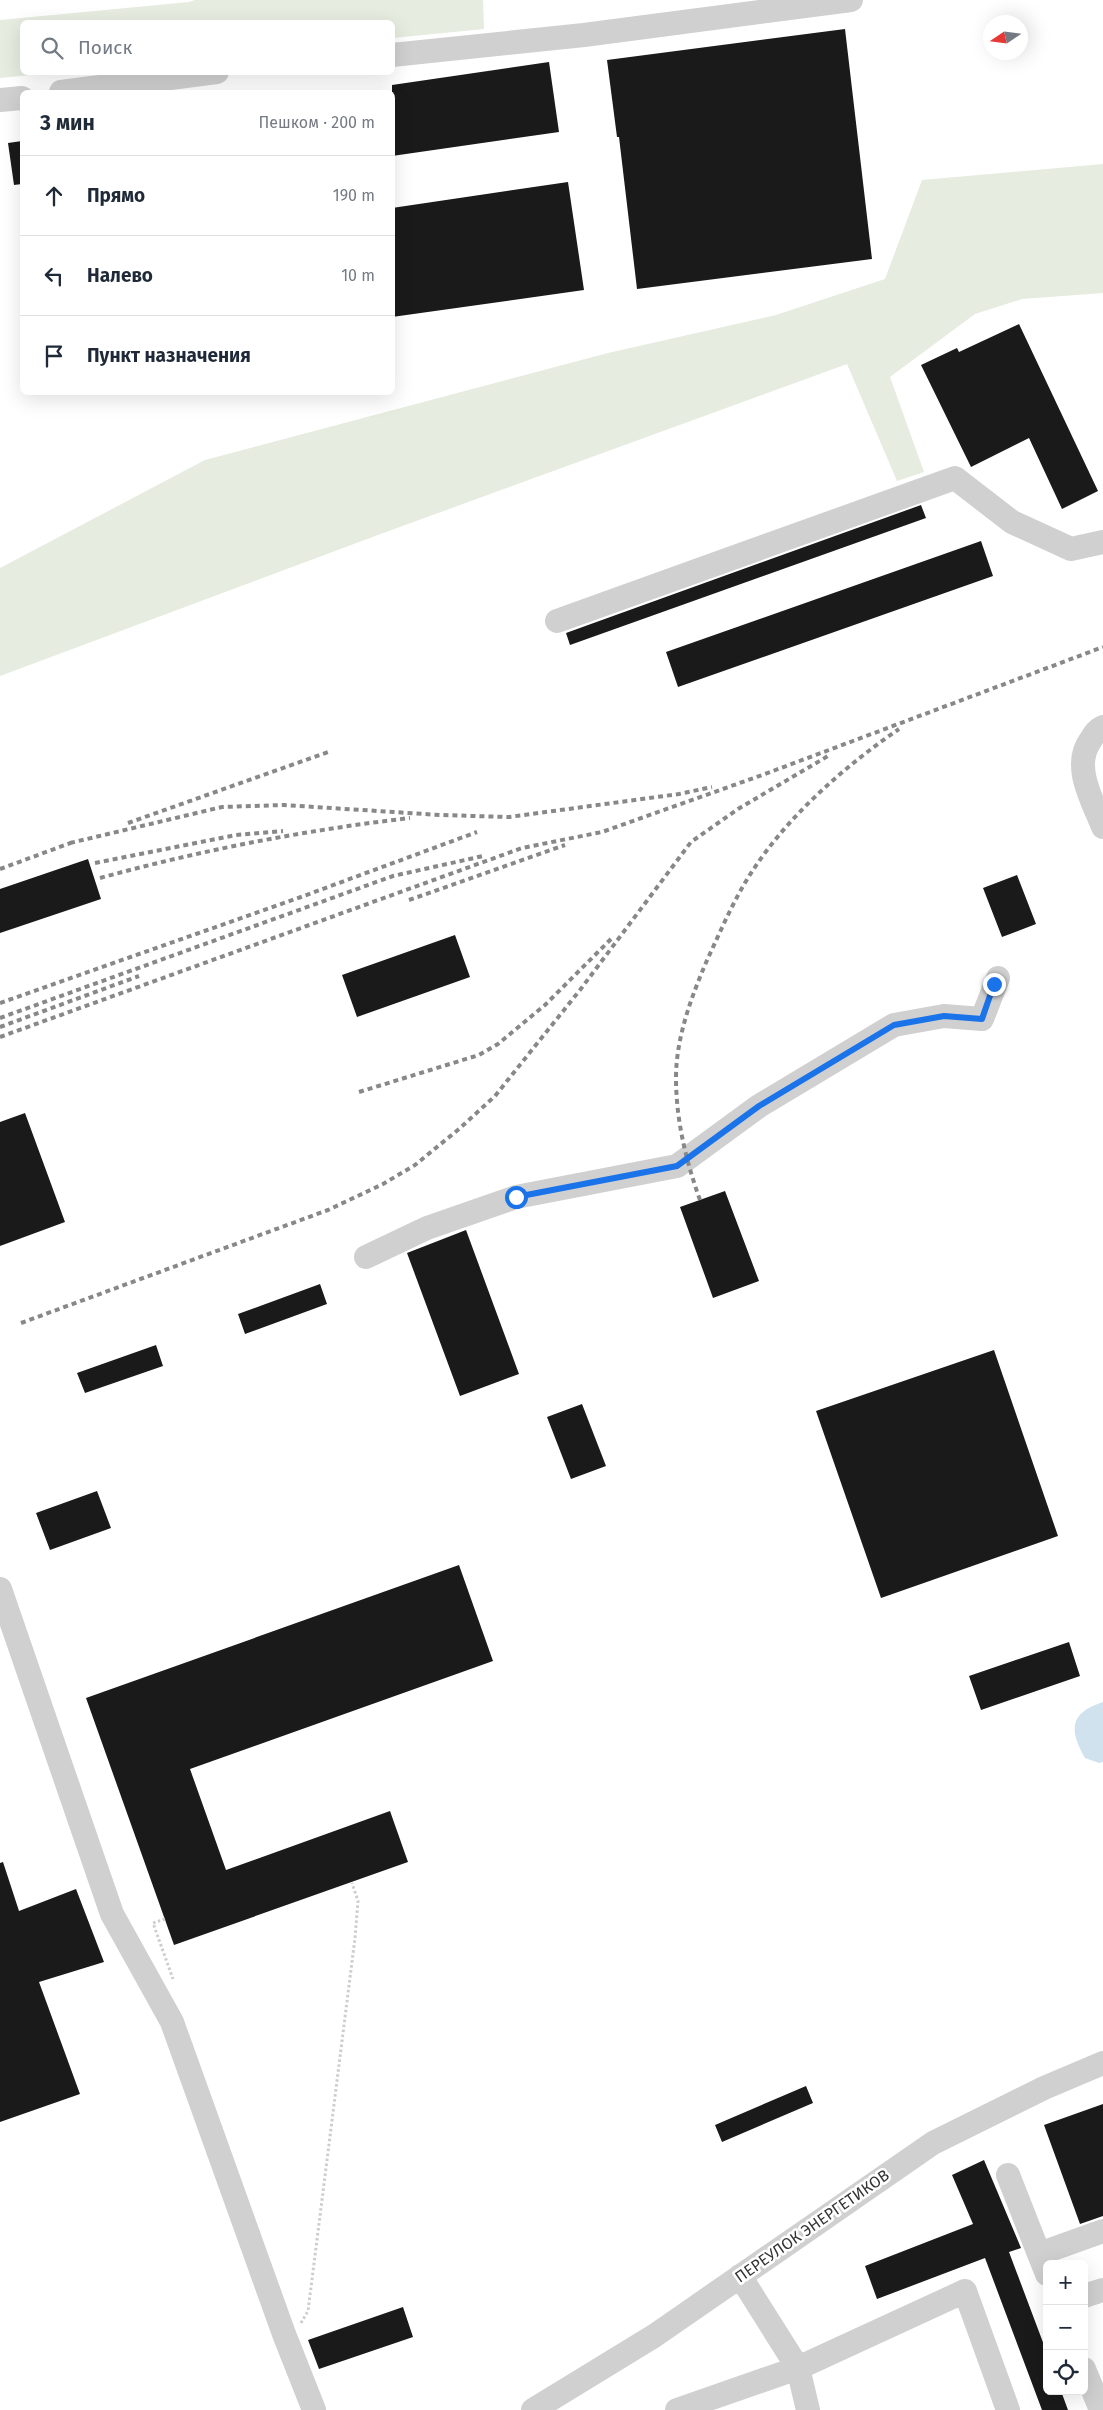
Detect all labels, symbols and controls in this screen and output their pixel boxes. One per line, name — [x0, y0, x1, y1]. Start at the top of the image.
north arrow — [983, 15, 1028, 60]
search box — [20, 20, 395, 75]
icon: search — [38, 34, 66, 62]
text: Поиск — [78, 36, 132, 59]
text: 3 мин — [40, 110, 95, 136]
text: Пешком · 200 m — [258, 113, 375, 132]
icon: ahead — [40, 182, 68, 210]
text: Прямо — [87, 184, 145, 207]
text: 190 m — [333, 186, 375, 205]
icon: left — [40, 262, 68, 290]
text: Налево — [87, 264, 153, 287]
text: 10 m — [341, 266, 375, 285]
icon: arrive — [40, 342, 68, 370]
text: Пункт назначения — [87, 344, 251, 367]
route end — [983, 973, 1006, 996]
route start — [505, 1186, 528, 1209]
street label: ПЕРЕУЛОК ЭНЕРГЕТИКОВ — [731, 2165, 893, 2287]
map controls — [1043, 2260, 1088, 2395]
button: + — [1043, 2260, 1088, 2305]
button: − — [1043, 2305, 1088, 2350]
button: locate — [1043, 2350, 1088, 2395]

